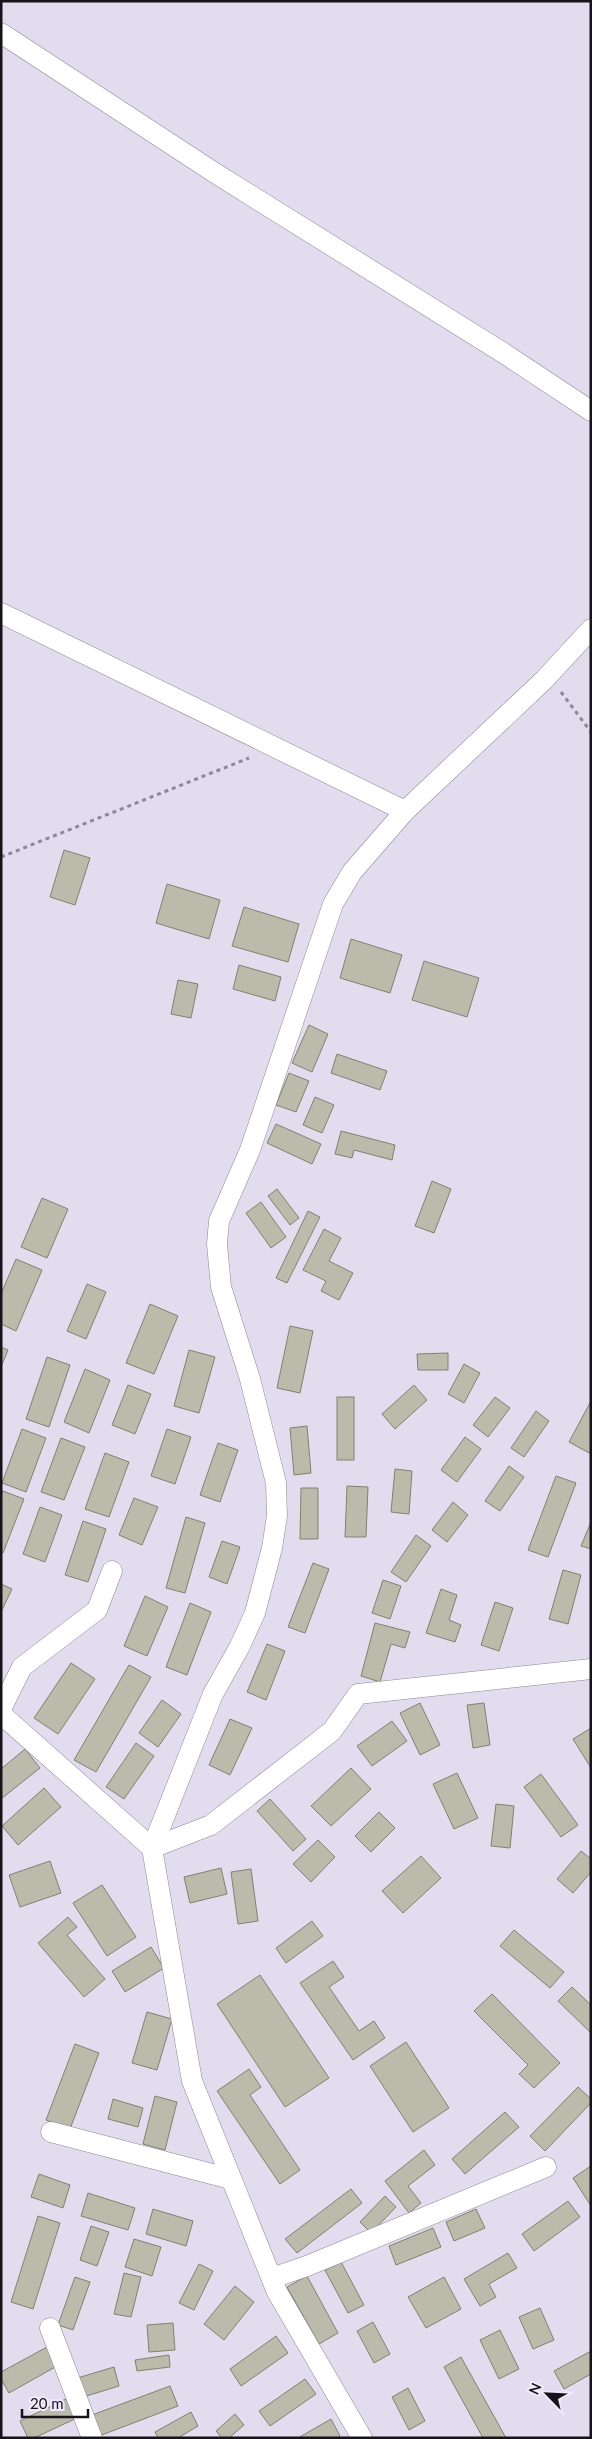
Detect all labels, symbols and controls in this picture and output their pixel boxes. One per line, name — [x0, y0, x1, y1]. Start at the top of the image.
north arrow — [522, 2369, 572, 2419]
text: N — [525, 2380, 545, 2397]
scale bar — [22, 2386, 89, 2418]
text: 20 m — [30, 2394, 64, 2412]

